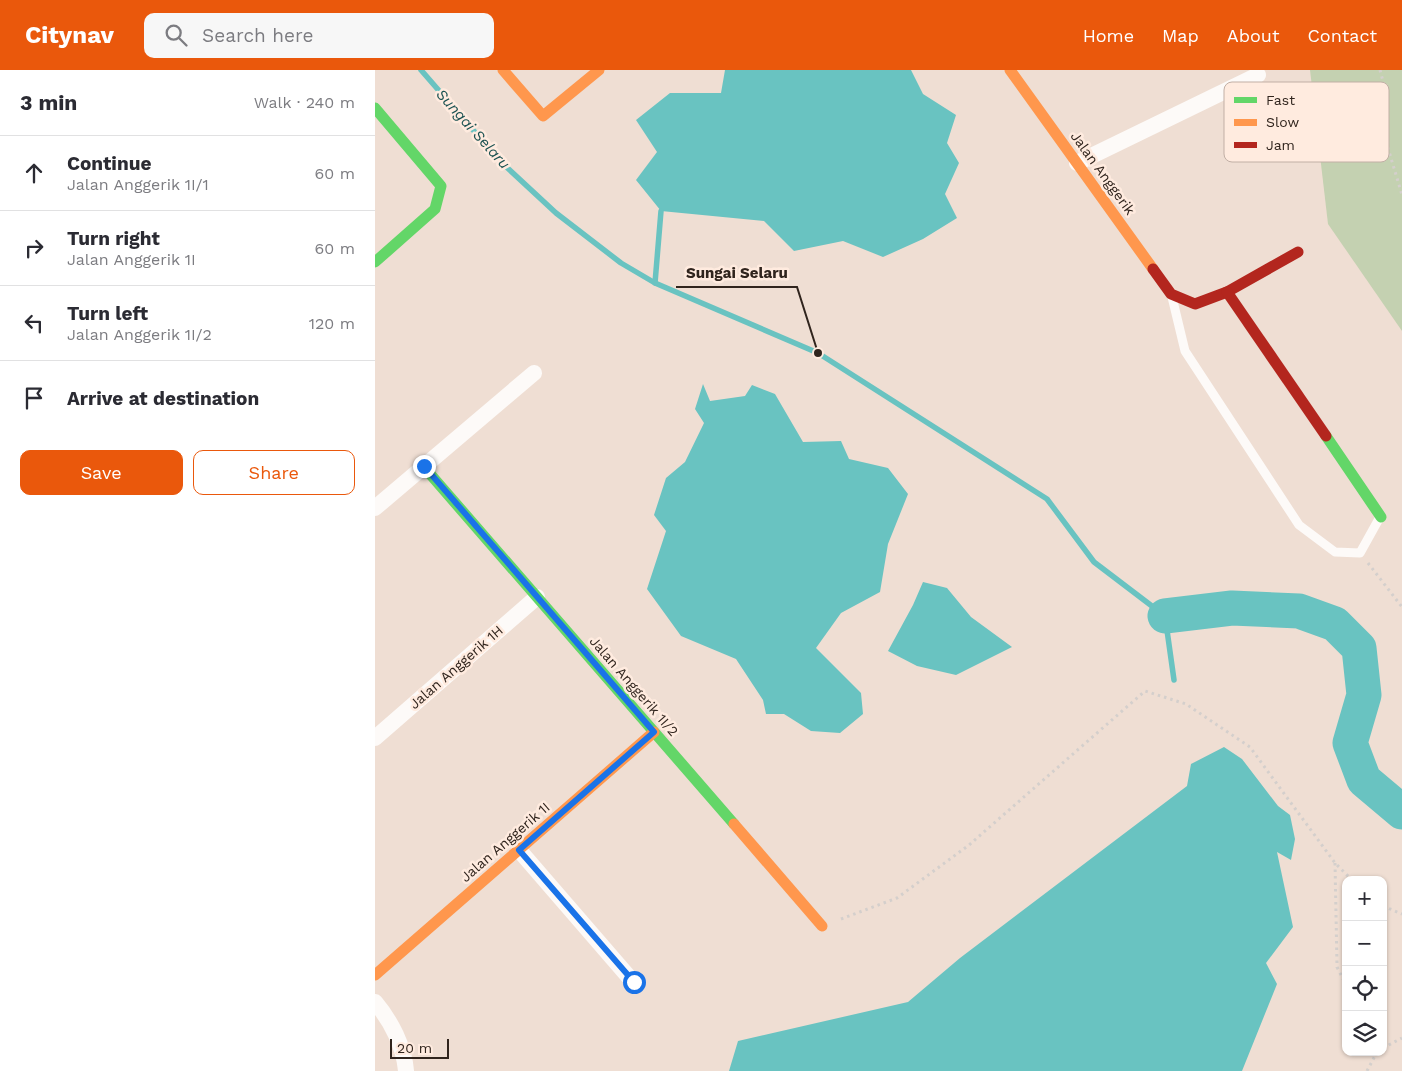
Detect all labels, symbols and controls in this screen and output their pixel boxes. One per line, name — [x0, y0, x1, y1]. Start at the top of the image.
search box — [144, 13, 494, 58]
text: Citynav — [25, 21, 114, 49]
icon: search — [162, 21, 190, 49]
text: Search here — [202, 24, 313, 47]
text: Home — [1083, 25, 1134, 46]
text: Map — [1162, 25, 1199, 46]
text: About — [1227, 25, 1279, 46]
text: Contact — [1307, 25, 1377, 46]
legend — [1224, 82, 1389, 162]
water label: Sungai Selaru — [432, 85, 514, 173]
text: 3 min — [20, 90, 77, 115]
text: Fast — [1266, 92, 1295, 108]
text: Walk · 240 m — [254, 93, 355, 112]
text: Slow — [1266, 114, 1299, 130]
street label: Jalan Anggerik — [1067, 128, 1139, 218]
text: Jam — [1266, 137, 1295, 153]
text: Continue — [67, 152, 151, 175]
icon: ahead — [20, 159, 48, 187]
text: 60 m — [315, 164, 355, 183]
text: Jalan Anggerik 1I/1 — [67, 175, 209, 194]
text: Turn right — [67, 227, 160, 250]
icon: right — [20, 234, 48, 262]
text: 60 m — [315, 239, 355, 258]
text: Jalan Anggerik 1I — [67, 250, 196, 269]
callout: Sungai Selaru — [676, 257, 797, 287]
text: Sungai Selaru — [686, 264, 788, 282]
text: Turn left — [67, 302, 148, 325]
icon: left — [20, 309, 48, 337]
text: 120 m — [309, 314, 355, 333]
text: Jalan Anggerik 1I/2 — [67, 325, 212, 344]
icon: arrive — [20, 384, 48, 412]
text: Arrive at destination — [67, 387, 259, 410]
button: Save — [20, 450, 183, 495]
button: Share — [193, 450, 355, 495]
route end — [413, 455, 436, 478]
street label: Jalan Anggerik 1H — [406, 622, 506, 712]
street label: Jalan Anggerik 1I/2 — [586, 633, 682, 739]
street label: Jalan Anggerik 1I — [457, 799, 553, 885]
map controls — [1342, 876, 1387, 1056]
button: + — [1342, 876, 1387, 921]
button: − — [1342, 921, 1387, 966]
button: locate — [1342, 966, 1387, 1011]
route start — [623, 971, 646, 994]
button: layers — [1342, 1011, 1387, 1056]
scale bar — [390, 1036, 449, 1059]
text: 20 m — [397, 1040, 432, 1056]

